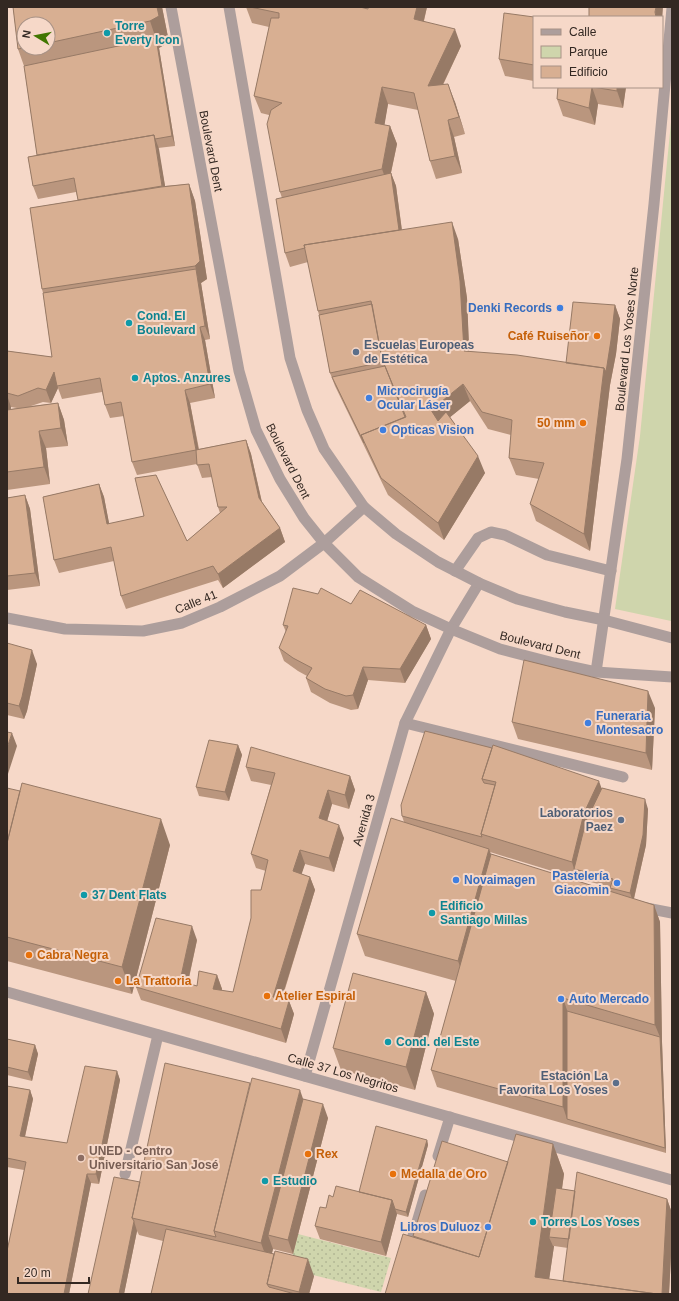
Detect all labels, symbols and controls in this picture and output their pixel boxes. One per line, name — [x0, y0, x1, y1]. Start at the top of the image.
north arrow — [16, 16, 56, 56]
legend — [533, 16, 663, 88]
place label: Torre Everty Icon — [115, 19, 180, 47]
text: Calle — [569, 25, 597, 39]
marker: Torre Everty Icon — [102, 28, 112, 38]
text: N — [20, 29, 33, 39]
text: Parque — [569, 45, 608, 59]
text: Edificio — [569, 65, 608, 79]
street label: Boulevard Dent — [196, 109, 226, 194]
street label: Boulevard Los Yoses Norte — [612, 266, 642, 412]
place label: Denki Records — [468, 301, 552, 315]
marker: Denki Records — [555, 303, 565, 313]
place label: Cond. El Boulevard — [137, 309, 196, 337]
marker: Cond. El Boulevard — [124, 318, 134, 328]
place label: Café Ruiseñor — [508, 329, 589, 343]
marker: Café Ruiseñor — [592, 331, 602, 341]
place label: Escuelas Europeas de Estética — [364, 338, 474, 366]
marker: Escuelas Europeas de Estética — [351, 347, 361, 357]
place label: Aptos. Anzures — [143, 371, 231, 385]
marker: Aptos. Anzures — [130, 373, 140, 383]
place label: Microcirugía Ocular Láser — [377, 384, 451, 412]
marker: Microcirugía Ocular Láser — [364, 393, 374, 403]
place label: 50 mm — [537, 416, 575, 430]
marker: 50 mm — [578, 418, 588, 428]
street label: Boulevard Dent — [263, 421, 313, 502]
place label: Opticas Vision — [391, 423, 474, 437]
marker: Opticas Vision — [378, 425, 388, 435]
street label: Calle 41 — [173, 587, 219, 617]
street label: Boulevard Dent — [498, 628, 582, 662]
place label: Funeraria Montesacro — [596, 709, 663, 737]
marker: Funeraria Montesacro — [583, 718, 593, 728]
street label: Avenida 3 — [350, 792, 378, 847]
place label: Laboratorios Paez — [540, 806, 613, 834]
marker: Laboratorios Paez — [616, 815, 626, 825]
place label: Pastelería Giacomin — [552, 869, 609, 897]
place label: Novaimagen — [464, 873, 535, 887]
marker: Novaimagen — [451, 875, 461, 885]
marker: Pastelería Giacomin — [612, 878, 622, 888]
place label: 37 Dent Flats — [92, 888, 167, 902]
marker: 37 Dent Flats — [79, 890, 89, 900]
place label: Edificio Santiago Millas — [440, 899, 528, 927]
marker: Edificio Santiago Millas — [427, 908, 437, 918]
place label: Cabra Negra — [37, 948, 109, 962]
marker: Cabra Negra — [24, 950, 34, 960]
place label: La Trattoria — [126, 974, 192, 988]
marker: La Trattoria — [113, 976, 123, 986]
place label: Atelier Espiral — [275, 989, 356, 1003]
marker: Atelier Espiral — [262, 991, 272, 1001]
place label: Auto Mercado — [569, 992, 649, 1006]
marker: Auto Mercado — [556, 994, 566, 1004]
place label: Cond. del Este — [396, 1035, 480, 1049]
marker: Cond. del Este — [383, 1037, 393, 1047]
street label: Calle 37 Los Negritos — [286, 1050, 400, 1096]
place label: Estación La Favorita Los Yoses — [499, 1069, 608, 1097]
marker: Estación La Favorita Los Yoses — [611, 1078, 621, 1088]
place label: UNED - Centro Universitario San José — [89, 1144, 219, 1172]
place label: Rex — [316, 1147, 338, 1161]
marker: Rex — [303, 1149, 313, 1159]
marker: UNED - Centro Universitario San José — [76, 1153, 86, 1163]
place label: Medalla de Oro — [401, 1167, 487, 1181]
marker: Medalla de Oro — [388, 1169, 398, 1179]
place label: Estudio — [273, 1174, 317, 1188]
marker: Estudio — [260, 1176, 270, 1186]
place label: Torres Los Yoses — [541, 1215, 640, 1229]
marker: Torres Los Yoses — [528, 1217, 538, 1227]
place label: Libros Duluoz — [400, 1220, 480, 1234]
marker: Libros Duluoz — [483, 1222, 493, 1232]
scale bar — [18, 1259, 89, 1285]
text: 20 m — [24, 1266, 51, 1280]

